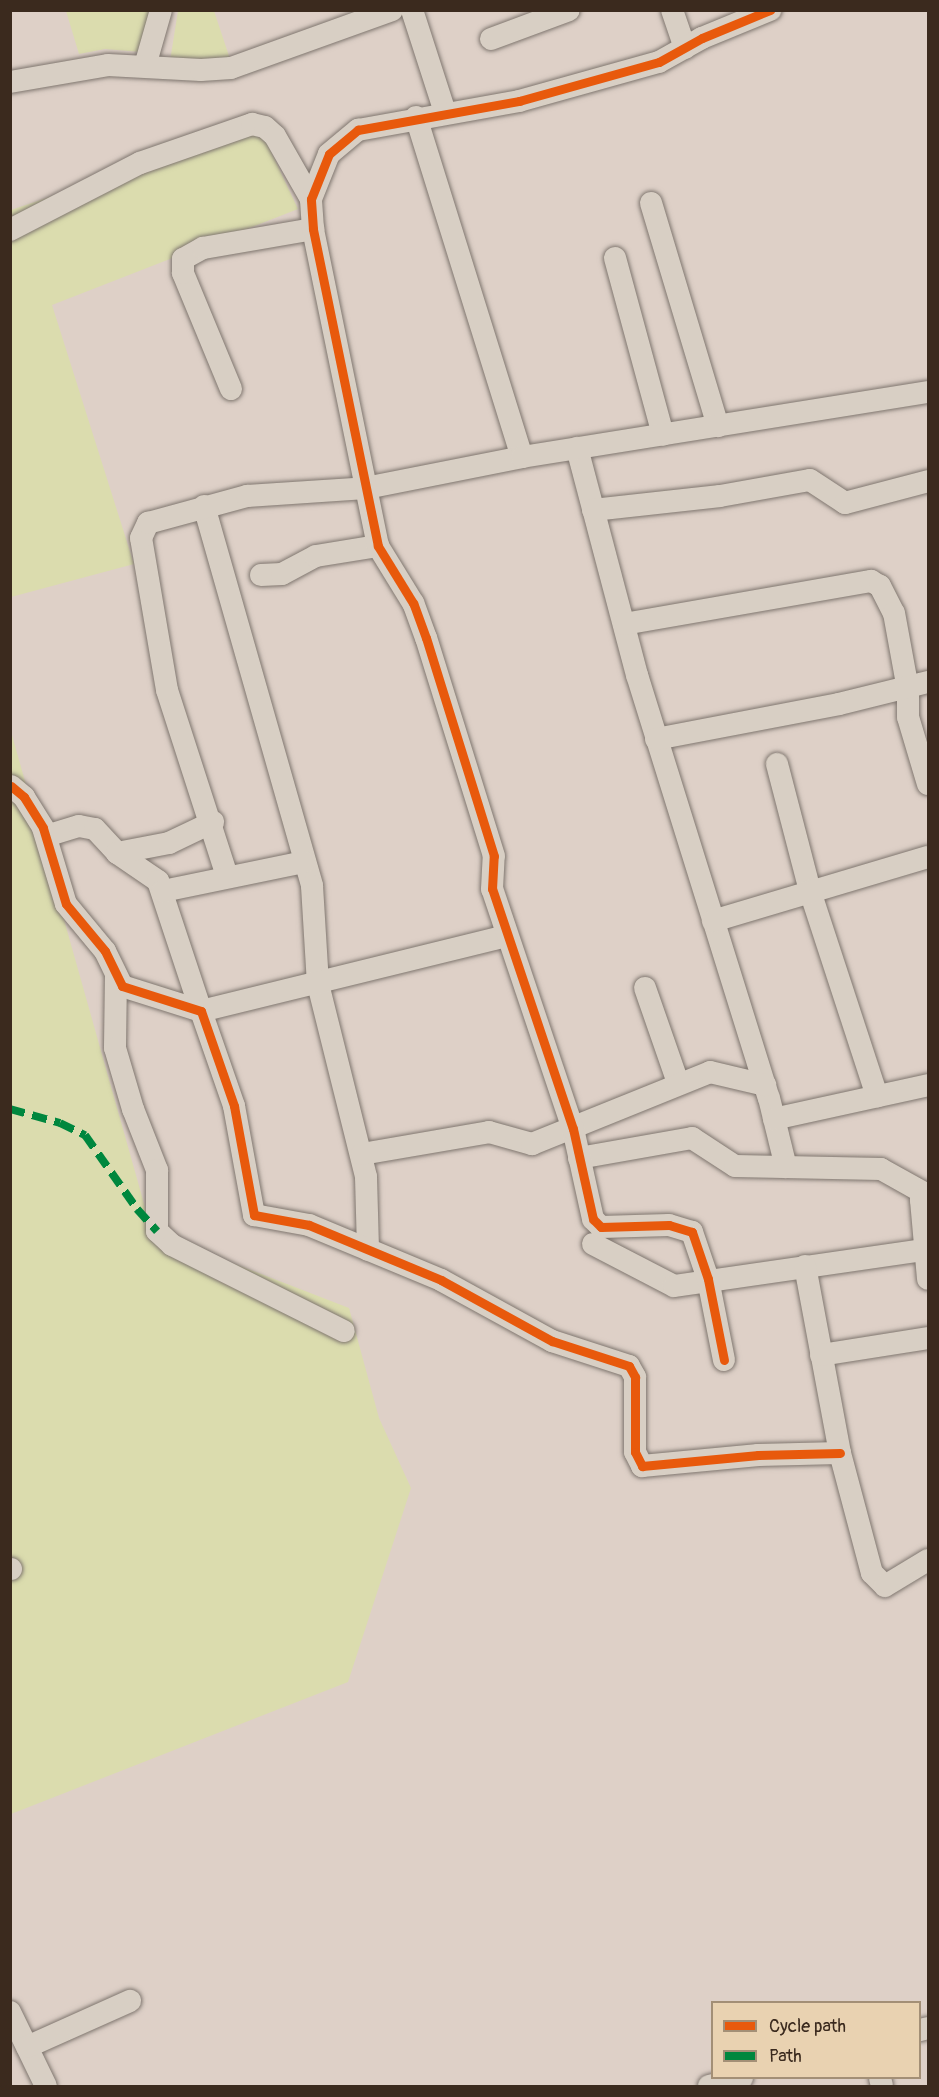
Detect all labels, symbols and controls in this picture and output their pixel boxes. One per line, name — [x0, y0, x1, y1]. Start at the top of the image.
legend — [711, 2001, 921, 2079]
text: Cycle path — [769, 2015, 846, 2038]
text: Path — [769, 2045, 802, 2068]

